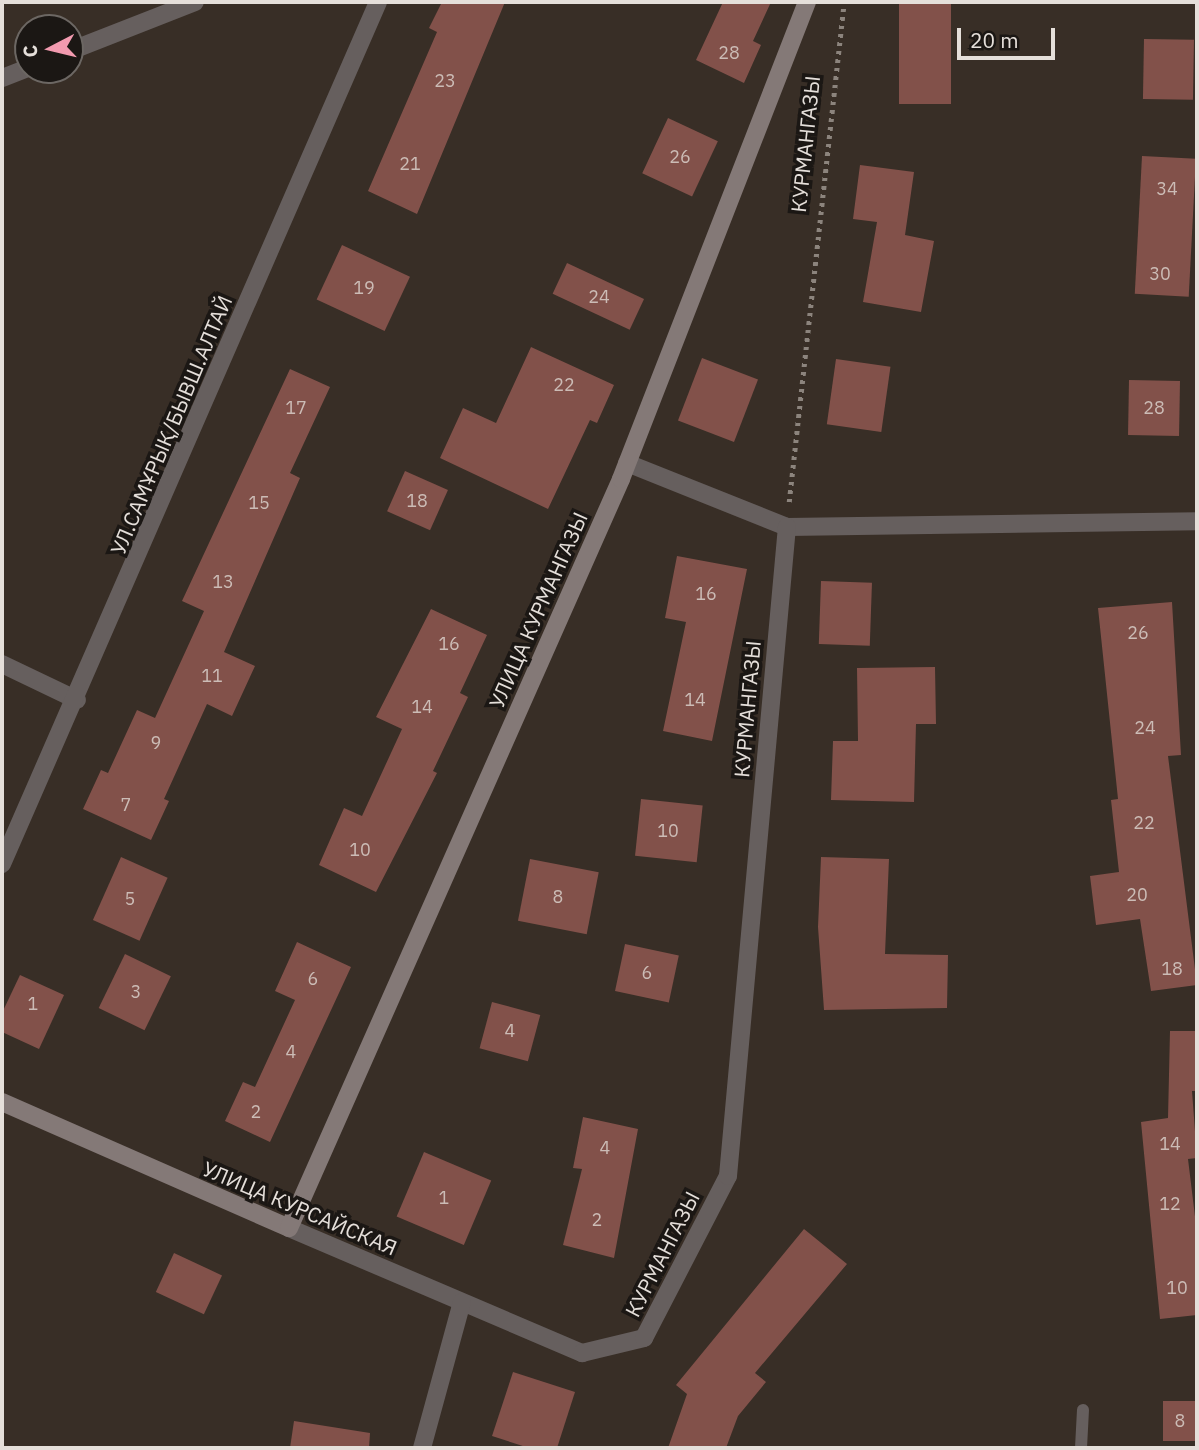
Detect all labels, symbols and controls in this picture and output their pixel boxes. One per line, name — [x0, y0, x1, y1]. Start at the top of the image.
north arrow — [14, 14, 84, 84]
scale bar — [961, 14, 1059, 58]
text: 20 m — [970, 26, 1019, 54]
house number: 28 — [718, 42, 740, 64]
text: С — [17, 44, 43, 59]
house number: 23 — [434, 70, 456, 92]
street label: КУРМАНГАЗЫ — [785, 74, 825, 214]
house number: 26 — [669, 146, 691, 168]
house number: 21 — [399, 153, 421, 175]
house number: 34 — [1156, 178, 1178, 200]
house number: 30 — [1149, 263, 1171, 285]
house number: 19 — [353, 277, 375, 299]
house number: 24 — [588, 286, 610, 308]
street label: УЛ.САМҰРЫҚ/БЫВШ.АЛТАЙ — [105, 292, 237, 558]
house number: 22 — [553, 374, 575, 396]
house number: 17 — [285, 397, 307, 419]
house number: 28 — [1143, 397, 1165, 419]
house number: 18 — [406, 490, 428, 512]
house number: 15 — [248, 492, 270, 514]
street label: УЛИЦА КУРМАНГАЗЫ — [483, 508, 593, 712]
house number: 13 — [212, 571, 234, 593]
house number: 16 — [695, 583, 717, 605]
house number: 26 — [1127, 622, 1149, 644]
house number: 16 — [438, 633, 460, 655]
street label: КУРМАНГАЗЫ — [728, 639, 766, 779]
house number: 11 — [201, 665, 223, 687]
house number: 14 — [684, 689, 706, 711]
house number: 14 — [411, 696, 433, 718]
house number: 24 — [1134, 717, 1156, 739]
house number: 9 — [151, 732, 161, 754]
house number: 7 — [121, 794, 131, 816]
house number: 22 — [1133, 812, 1155, 834]
house number: 10 — [657, 820, 679, 842]
house number: 10 — [349, 839, 371, 861]
house number: 20 — [1126, 884, 1148, 906]
house number: 8 — [553, 886, 563, 908]
house number: 5 — [125, 888, 135, 910]
house number: 18 — [1161, 958, 1183, 980]
house number: 6 — [642, 962, 652, 984]
house number: 6 — [308, 968, 318, 990]
house number: 3 — [131, 981, 141, 1003]
house number: 1 — [28, 993, 38, 1015]
house number: 4 — [505, 1020, 515, 1042]
house number: 4 — [286, 1041, 296, 1063]
house number: 2 — [251, 1101, 261, 1123]
house number: 14 — [1159, 1133, 1181, 1155]
house number: 4 — [600, 1137, 610, 1159]
street label: УЛИЦА КУРСАЙСКАЯ — [199, 1156, 401, 1260]
house number: 1 — [439, 1187, 449, 1209]
street label: КУРМАНГАЗЫ — [620, 1187, 704, 1321]
house number: 12 — [1159, 1193, 1181, 1215]
house number: 2 — [592, 1209, 602, 1231]
house number: 10 — [1166, 1277, 1188, 1299]
house number: 8 — [1175, 1410, 1185, 1432]

